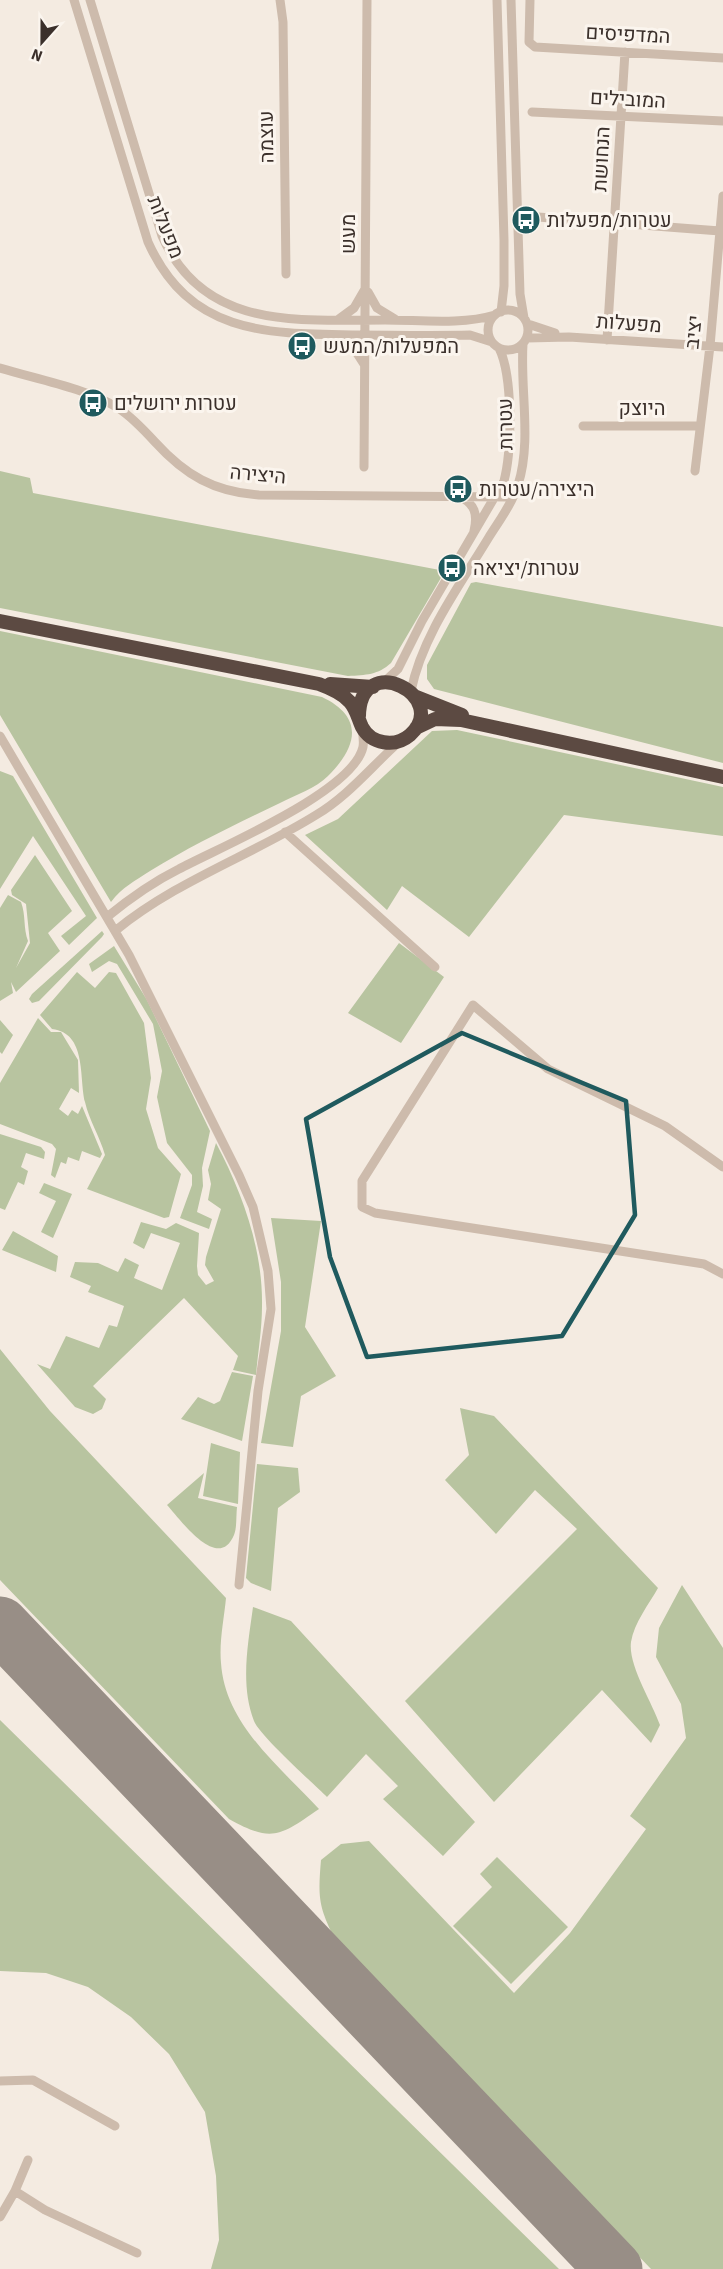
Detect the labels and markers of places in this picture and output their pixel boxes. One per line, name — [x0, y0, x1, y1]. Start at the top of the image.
bus stop icon: עטרות/מפעלות — [510, 204, 542, 236]
place label: עטרות/מפעלות — [547, 207, 672, 235]
bus stop icon: המפעלות/המעש — [286, 330, 318, 362]
place label: המפעלות/המעש — [323, 333, 459, 361]
bus stop icon: עטרות ירושלים — [77, 387, 109, 419]
place label: עטרות ירושלים — [114, 390, 237, 418]
bus stop icon: היצירה/עטרות — [442, 473, 474, 505]
place label: היצירה/עטרות — [479, 476, 594, 504]
bus stop icon: עטרות/יציאה — [436, 552, 468, 584]
place label: עטרות/יציאה — [473, 555, 580, 583]

